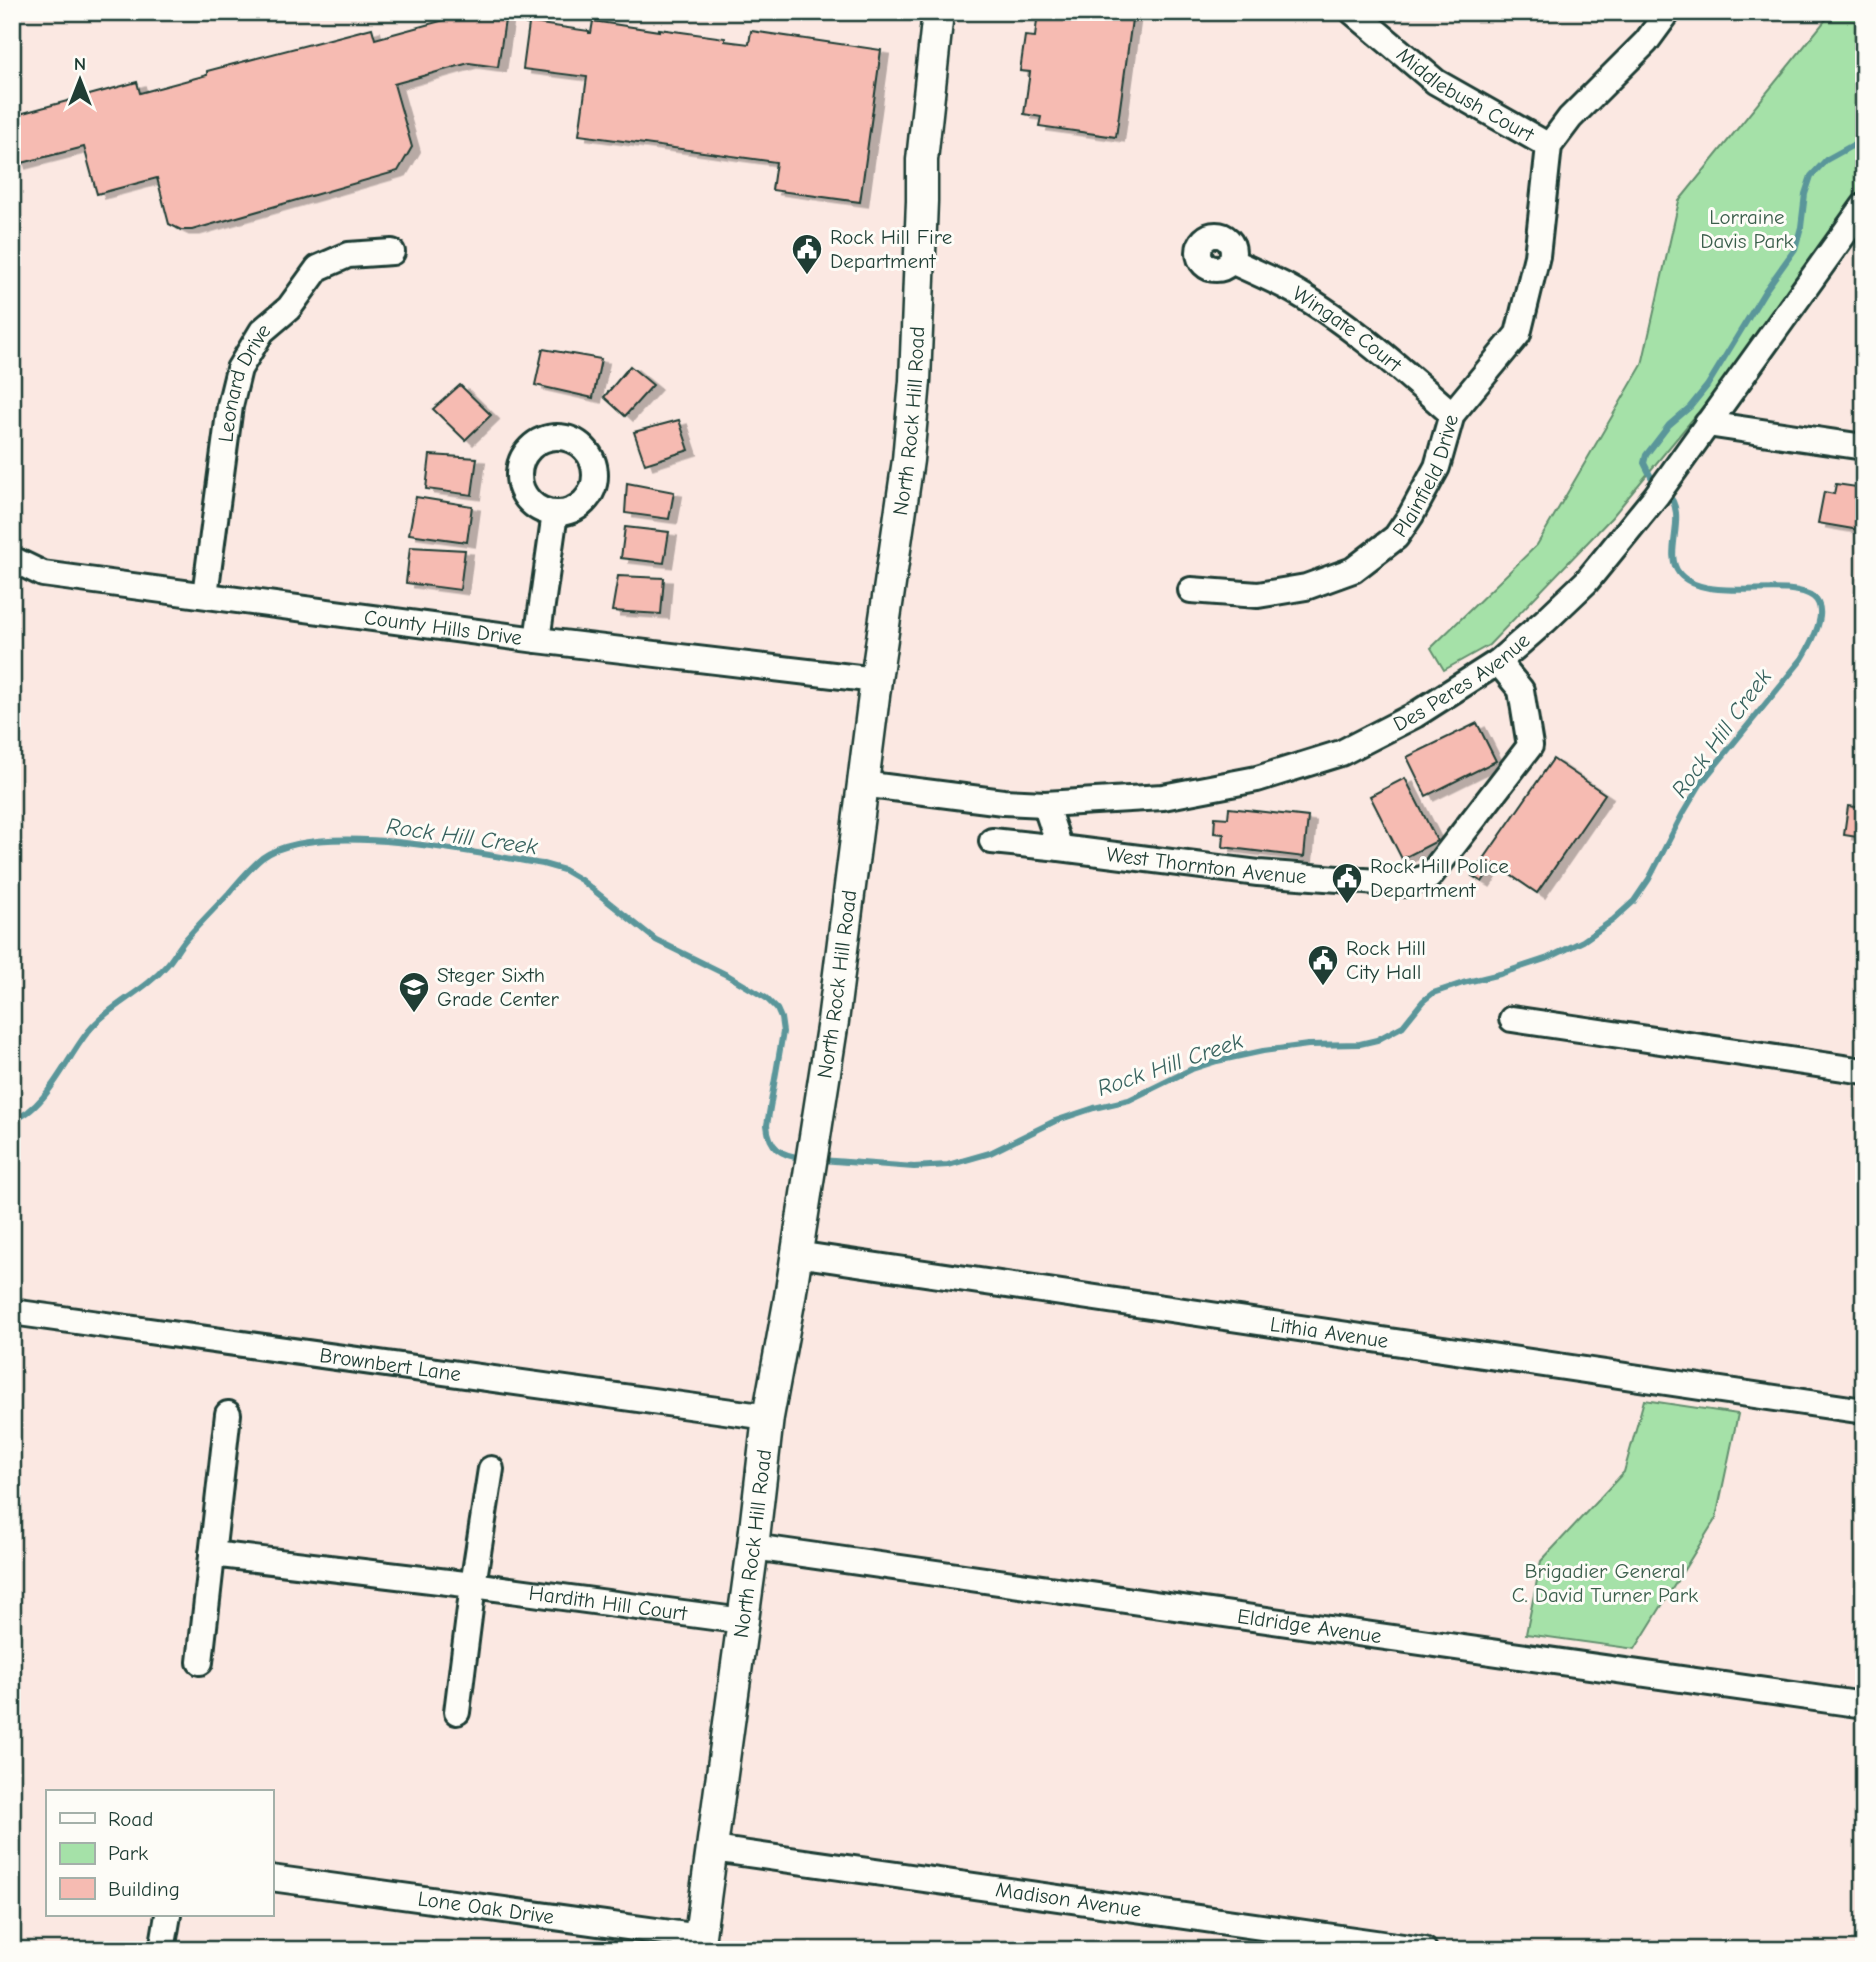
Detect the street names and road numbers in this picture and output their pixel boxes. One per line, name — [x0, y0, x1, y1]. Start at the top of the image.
street label: Middlebush Court — [1392, 42, 1539, 147]
street label: Wingate Court — [1289, 281, 1407, 377]
street label: Leonard Drive — [213, 318, 275, 444]
street label: North Rock Hill Road — [888, 326, 929, 517]
street label: Plainfield Drive — [1388, 412, 1463, 542]
street label: County Hills Drive — [363, 605, 523, 650]
street label: Des Peres Avenue — [1389, 628, 1534, 736]
street label: West Thornton Avenue — [1105, 842, 1307, 889]
street label: North Rock Hill Road — [812, 889, 861, 1080]
street label: Lithia Avenue — [1269, 1312, 1390, 1353]
street label: Brownbert Lane — [318, 1343, 463, 1386]
street label: North Rock Hill Road — [729, 1448, 776, 1639]
street label: Hardith Hill Court — [527, 1581, 689, 1626]
street label: Eldridge Avenue — [1236, 1604, 1383, 1648]
street label: Madison Avenue — [994, 1877, 1143, 1922]
street label: Lone Oak Drive — [416, 1886, 556, 1929]

